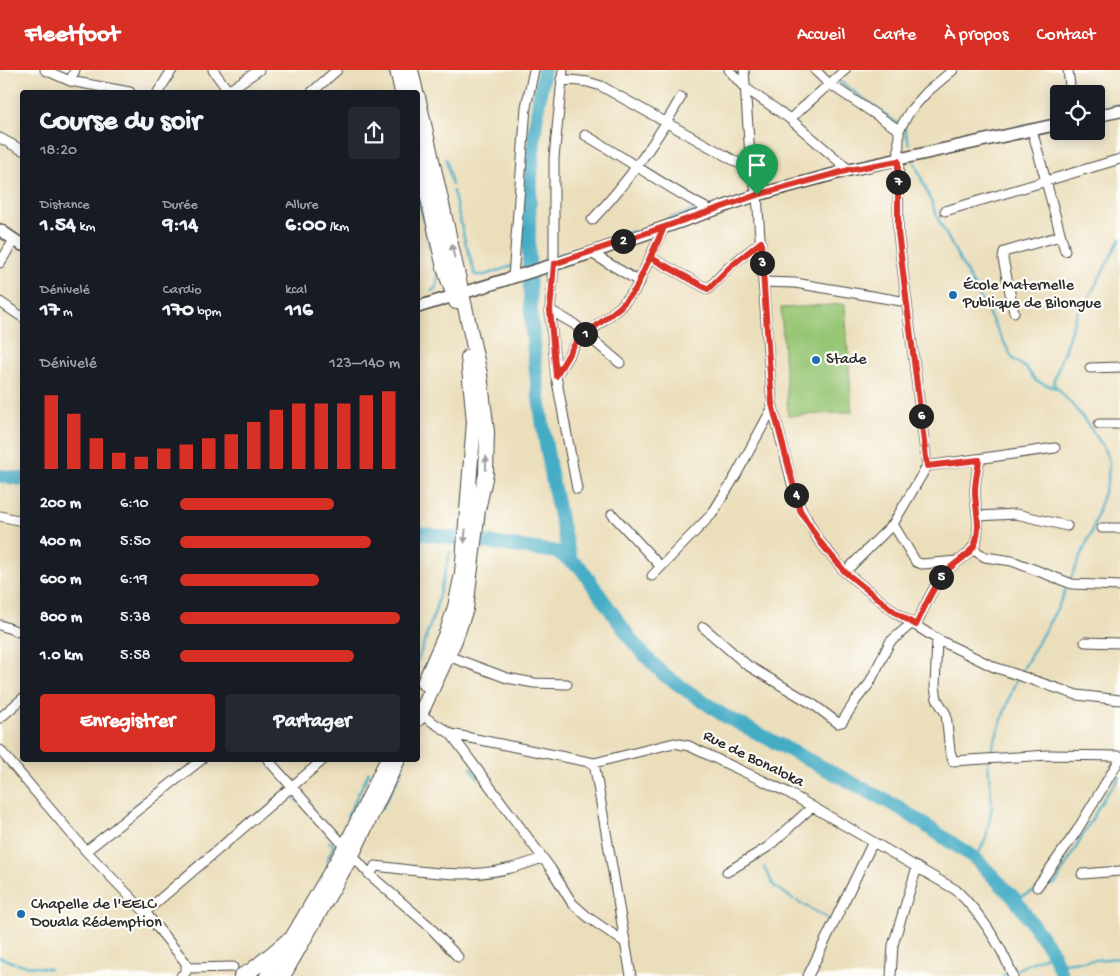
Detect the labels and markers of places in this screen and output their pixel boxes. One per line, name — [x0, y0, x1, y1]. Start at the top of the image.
pin — [736, 144, 778, 195]
pin: 7 — [886, 170, 910, 194]
pin: 2 — [610, 228, 636, 254]
pin: 3 — [750, 250, 774, 276]
place label: École Maternelle Publique de Bilongue — [962, 277, 1102, 314]
marker: École Maternelle Publique de Bilongue — [947, 289, 959, 301]
pin: 1 — [572, 322, 598, 346]
place label: Stade — [826, 351, 867, 370]
marker: Stade — [810, 354, 822, 366]
pin: 6 — [908, 404, 934, 428]
pin: 4 — [784, 482, 808, 508]
pin: 5 — [928, 564, 954, 590]
place label: Chapelle de l'EELC Douala Rédemption — [30, 896, 162, 933]
marker: Chapelle de l'EELC Douala Rédemption — [15, 908, 27, 920]

